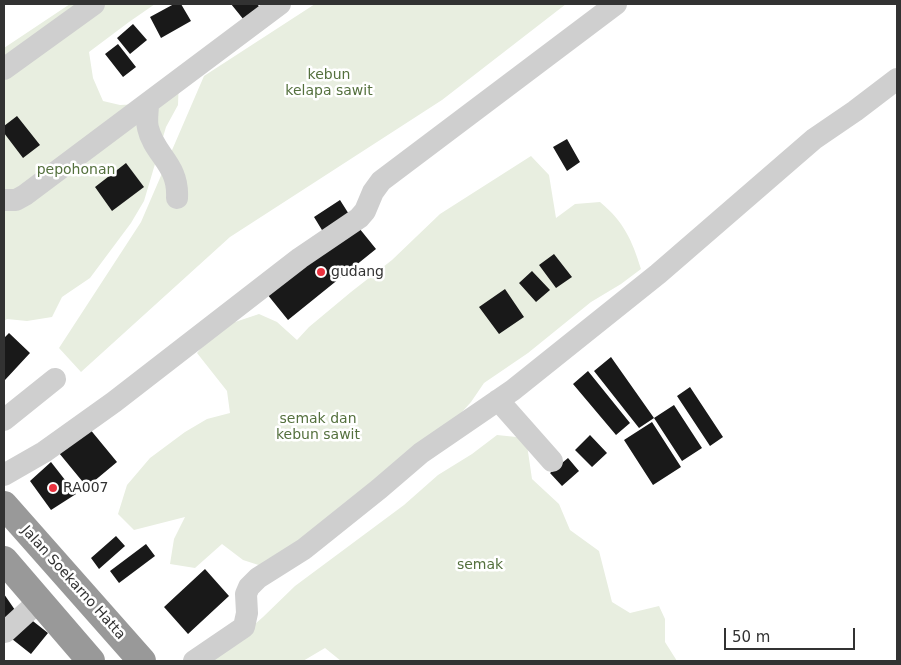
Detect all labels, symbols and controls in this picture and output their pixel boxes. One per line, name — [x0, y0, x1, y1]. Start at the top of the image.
park label: kebun kelapa sawit — [285, 67, 373, 100]
park label: pepohonan — [37, 162, 115, 178]
place label: gudang — [331, 264, 384, 280]
marker: gudang — [315, 266, 327, 278]
park label: semak dan kebun sawit — [276, 411, 360, 444]
place label: RA007 — [63, 480, 108, 496]
marker: RA007 — [47, 482, 59, 494]
street label: Jalan Soekarno Hatta — [18, 523, 128, 643]
park label: semak — [457, 557, 503, 573]
scale bar — [726, 618, 857, 650]
text: 50 m — [732, 628, 770, 646]

